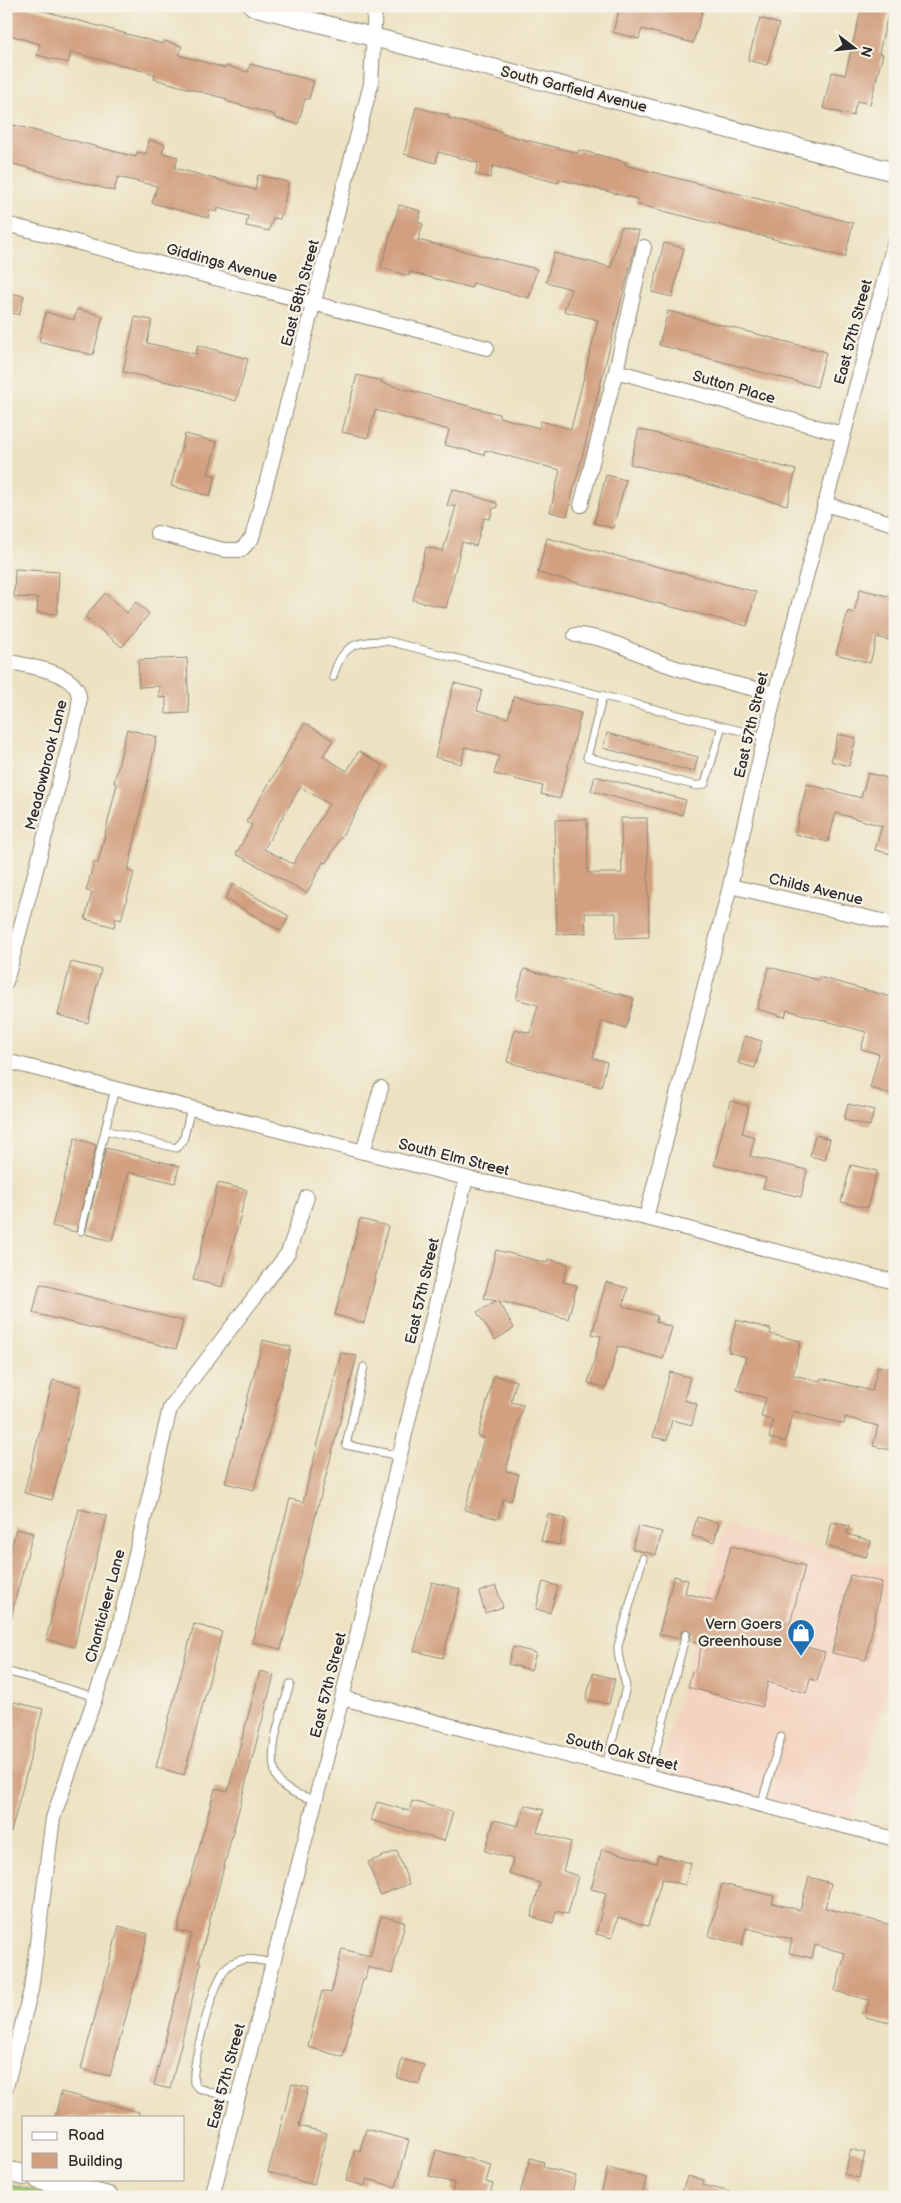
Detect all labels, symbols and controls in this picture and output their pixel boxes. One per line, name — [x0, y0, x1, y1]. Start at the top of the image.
north arrow — [828, 22, 878, 72]
text: N — [856, 44, 876, 59]
street label: South Garfield Avenue — [499, 62, 649, 117]
street label: East 58th Street — [277, 237, 324, 349]
street label: Giddings Avenue — [164, 240, 280, 287]
street label: East 57th Street — [830, 277, 877, 387]
street label: Sutton Place — [690, 367, 778, 408]
street label: East 57th Street — [730, 670, 773, 780]
street label: Meadowbrook Lane — [21, 698, 72, 832]
street label: Childs Avenue — [767, 869, 865, 910]
street label: South Elm Street — [397, 1135, 512, 1181]
street label: East 57th Street — [401, 1236, 444, 1346]
street label: Chanticleer Lane — [81, 1547, 130, 1665]
place label: Vern Goers Greenhouse — [698, 1615, 783, 1651]
shop icon: Vern Goers Greenhouse — [786, 1618, 816, 1657]
street label: East 57th Street — [306, 1630, 351, 1740]
street label: South Oak Street — [564, 1729, 680, 1776]
street label: East 57th Street — [203, 2021, 250, 2131]
legend — [22, 2116, 185, 2180]
text: Road — [68, 2126, 104, 2145]
text: Building — [68, 2152, 123, 2171]

